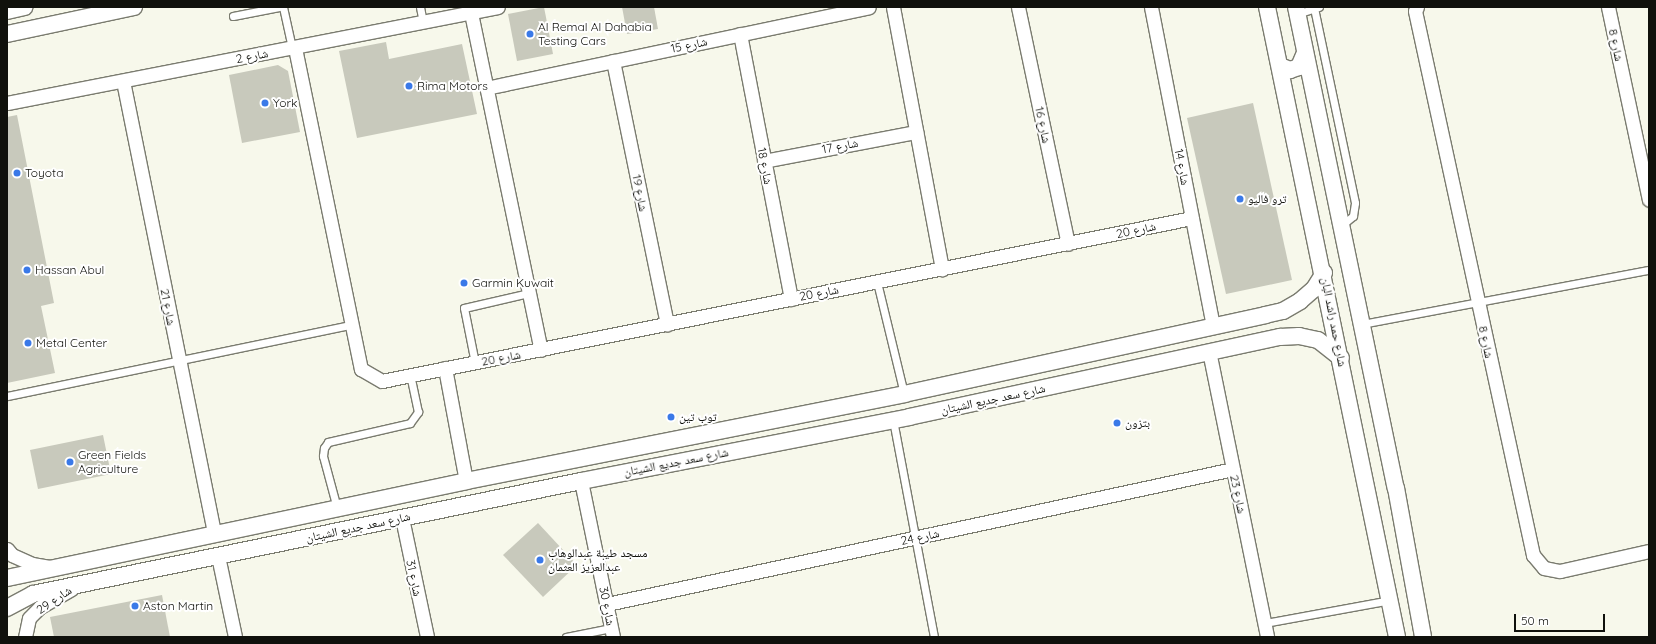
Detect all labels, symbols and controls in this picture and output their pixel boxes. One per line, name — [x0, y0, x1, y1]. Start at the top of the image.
place label: Al Remal Al Dahabia Testing Cars — [538, 20, 652, 48]
street label: شارع 8 — [1606, 28, 1626, 62]
marker: Al Remal Al Dahabia Testing Cars — [525, 29, 535, 39]
street label: شارع 15 — [669, 34, 709, 56]
street label: شارع 2 — [235, 46, 269, 66]
place label: Rima Motors — [417, 79, 488, 93]
marker: Rima Motors — [404, 81, 414, 91]
place label: York — [273, 96, 298, 110]
marker: York — [260, 98, 270, 108]
street label: شارع 16 — [1032, 105, 1054, 145]
street label: شارع 17 — [821, 135, 859, 157]
street label: شارع 18 — [754, 146, 776, 186]
street label: شارع 14 — [1171, 148, 1193, 186]
place label: Toyota — [25, 166, 63, 180]
marker: Toyota — [12, 168, 22, 178]
street label: شارع 19 — [629, 173, 651, 213]
place label: ترو فاليو — [1248, 192, 1286, 206]
marker: ترو فاليو — [1235, 194, 1245, 204]
street label: شارع 20 — [1115, 219, 1157, 241]
place label: Hassan Abul — [35, 263, 104, 277]
marker: Hassan Abul — [22, 265, 32, 275]
place label: Garmin Kuwait — [472, 276, 554, 290]
street label: شارع حمد راشد البان — [1318, 276, 1350, 368]
marker: Garmin Kuwait — [459, 278, 469, 288]
street label: شارع 20 — [798, 282, 840, 304]
street label: شارع 21 — [157, 287, 179, 327]
street label: شارع 8 — [1476, 325, 1496, 359]
place label: Metal Center — [36, 336, 107, 350]
marker: Metal Center — [23, 338, 33, 348]
street label: شارع 20 — [480, 347, 522, 369]
street label: شارع سعد جديع الشيتان — [939, 381, 1047, 417]
place label: توب تين — [679, 410, 717, 424]
marker: توب تين — [666, 412, 676, 422]
place label: بتزون — [1125, 416, 1150, 430]
marker: بتزون — [1112, 418, 1122, 428]
street label: شارع سعد جديع الشيتان — [622, 445, 730, 479]
place label: Green Fields Agriculture — [78, 448, 146, 476]
marker: Green Fields Agriculture — [65, 457, 75, 467]
street label: شارع 23 — [1227, 473, 1249, 515]
street label: شارع سعد جديع الشيتان — [304, 509, 412, 545]
street label: شارع 24 — [899, 526, 941, 548]
place label: مسجد طيبة عبدالوهاب عبدالعزيز العثمان — [548, 546, 647, 574]
marker: مسجد طيبة عبدالوهاب عبدالعزيز العثمان — [535, 555, 545, 565]
street label: شارع 31 — [403, 558, 425, 598]
street label: شارع 29 — [34, 583, 74, 617]
street label: شارع 30 — [596, 585, 618, 627]
place label: Aston Martin — [143, 599, 213, 613]
marker: Aston Martin — [130, 601, 140, 611]
scale bar — [1516, 606, 1607, 632]
text: 50 m — [1521, 613, 1549, 628]

